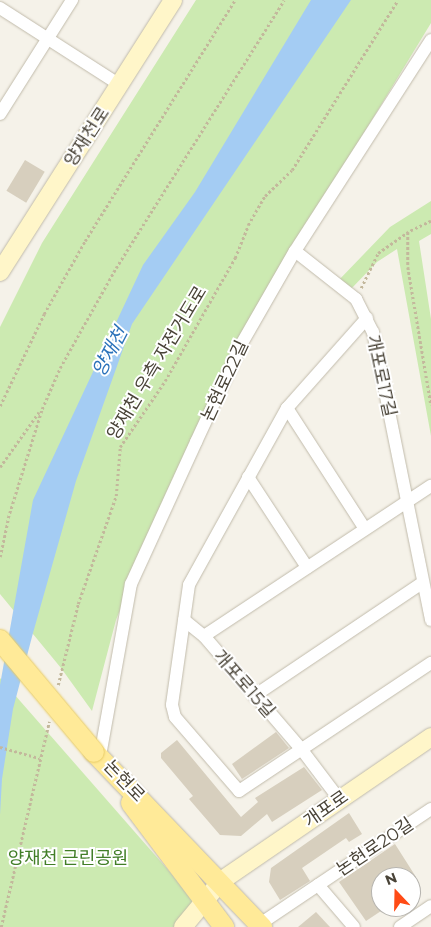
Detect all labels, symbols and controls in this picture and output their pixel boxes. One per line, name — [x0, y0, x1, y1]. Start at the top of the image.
street label: 양재천로 — [60, 103, 114, 171]
street label: 양재천 우측 자전거도로 — [103, 282, 211, 444]
water label: 양재천 — [88, 323, 132, 381]
street label: 개포로17길 — [362, 333, 400, 419]
street label: 논현로22길 — [197, 337, 253, 425]
street label: 개포로15길 — [209, 646, 279, 722]
street label: 논현로 — [99, 756, 149, 806]
street label: 개포로 — [299, 786, 353, 832]
street label: 논현로20길 — [332, 813, 418, 881]
park label: 양재천 근린공원 — [8, 847, 128, 869]
north arrow — [371, 867, 421, 917]
text: N — [382, 869, 399, 889]

